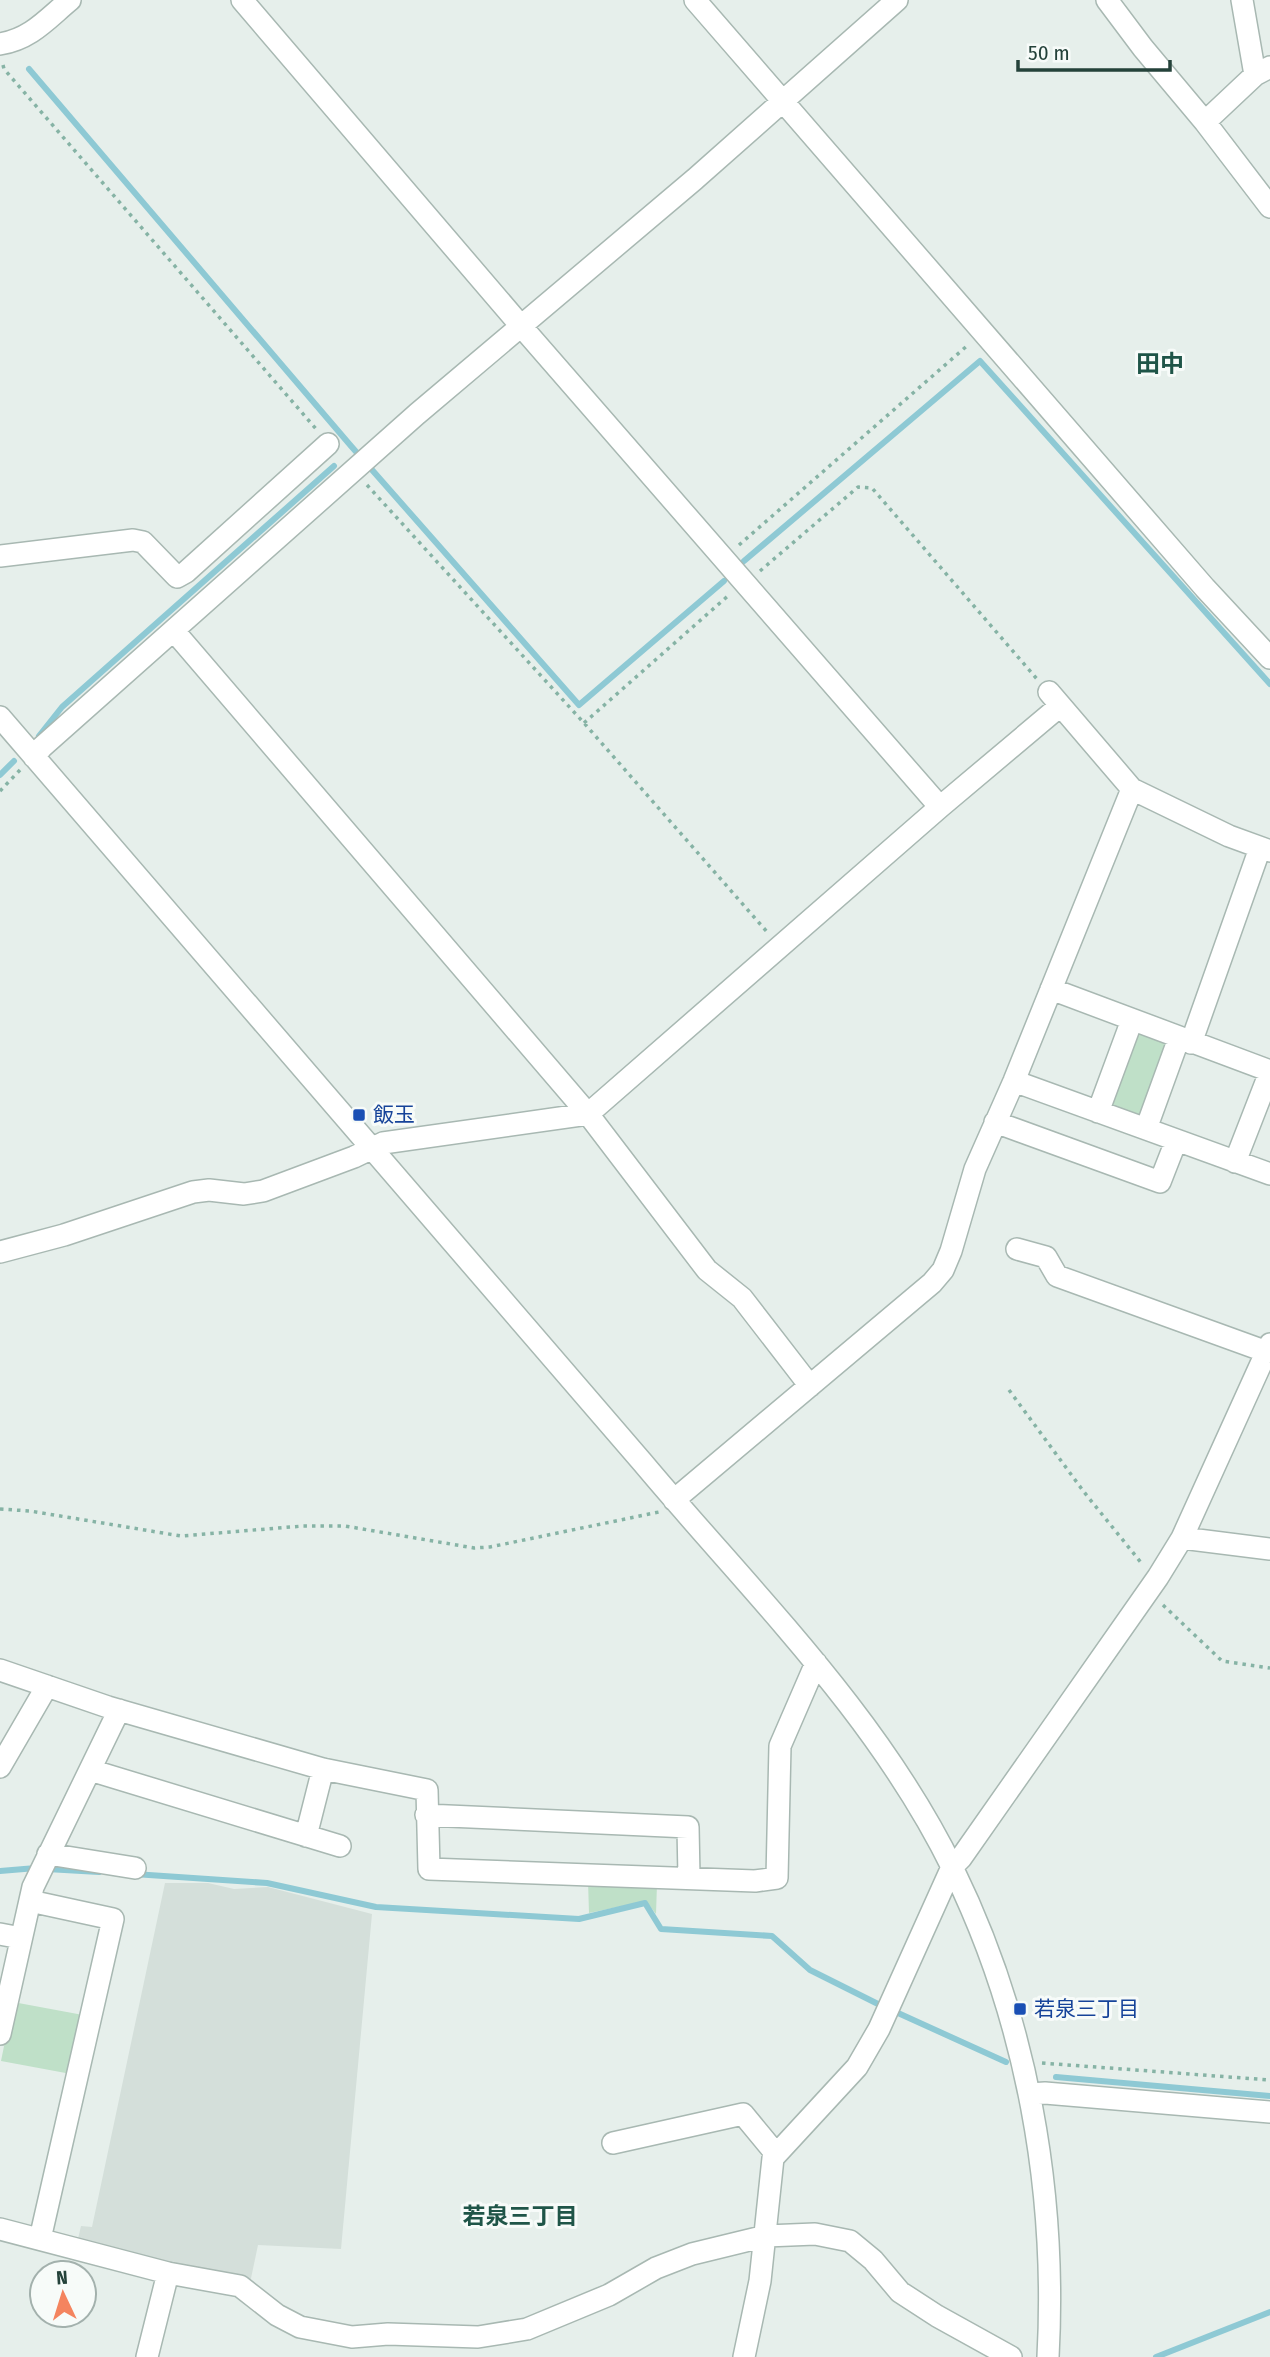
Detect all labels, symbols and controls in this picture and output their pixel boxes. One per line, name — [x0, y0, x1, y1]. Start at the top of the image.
scale bar — [1018, 28, 1170, 72]
text: 50 m — [1028, 40, 1070, 66]
district label: 田中 — [1136, 350, 1184, 378]
place label: 飯玉 — [373, 1102, 415, 1128]
marker: 飯玉 — [351, 1107, 367, 1123]
place label: 若泉三丁目 — [1034, 1996, 1139, 2022]
marker: 若泉三丁目 — [1012, 2001, 1028, 2017]
district label: 若泉三丁目 — [463, 2202, 578, 2230]
north arrow — [28, 2259, 98, 2329]
text: N — [55, 2266, 68, 2289]

